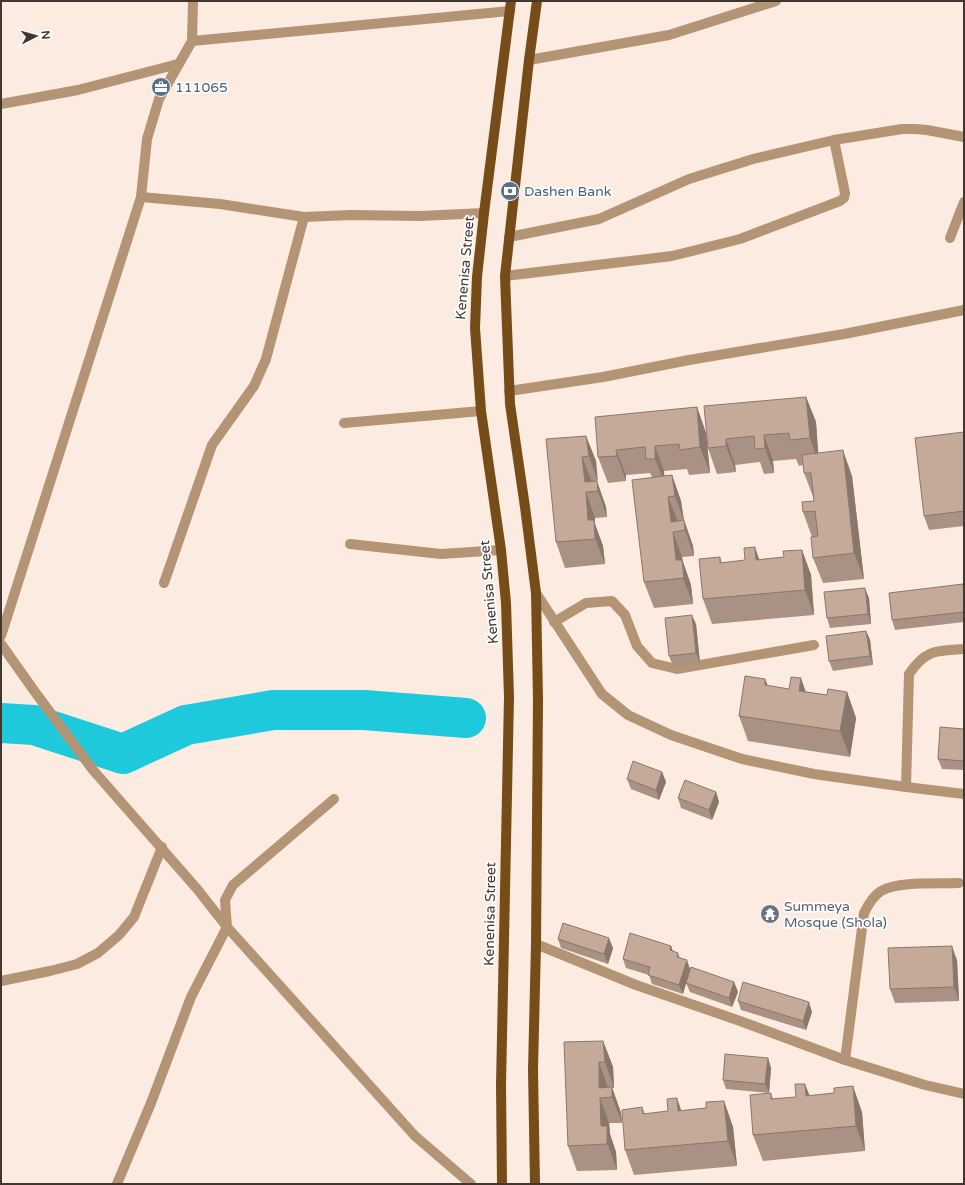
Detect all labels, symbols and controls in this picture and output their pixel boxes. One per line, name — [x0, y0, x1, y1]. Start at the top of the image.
north arrow — [16, 16, 56, 56]
text: N — [39, 30, 52, 40]
office icon: 111065 — [150, 76, 172, 98]
place label: 111065 — [175, 79, 228, 96]
bank icon: Dashen Bank — [499, 180, 521, 202]
place label: Dashen Bank — [524, 183, 612, 200]
street label: Kenenisa Street — [452, 215, 478, 321]
street label: Kenenisa Street — [476, 539, 502, 645]
street label: Kenenisa Street — [481, 861, 499, 966]
place label: Summeya Mosque (Shola) — [784, 898, 887, 931]
temple icon: Summeya Mosque (Shola) — [759, 903, 781, 925]

